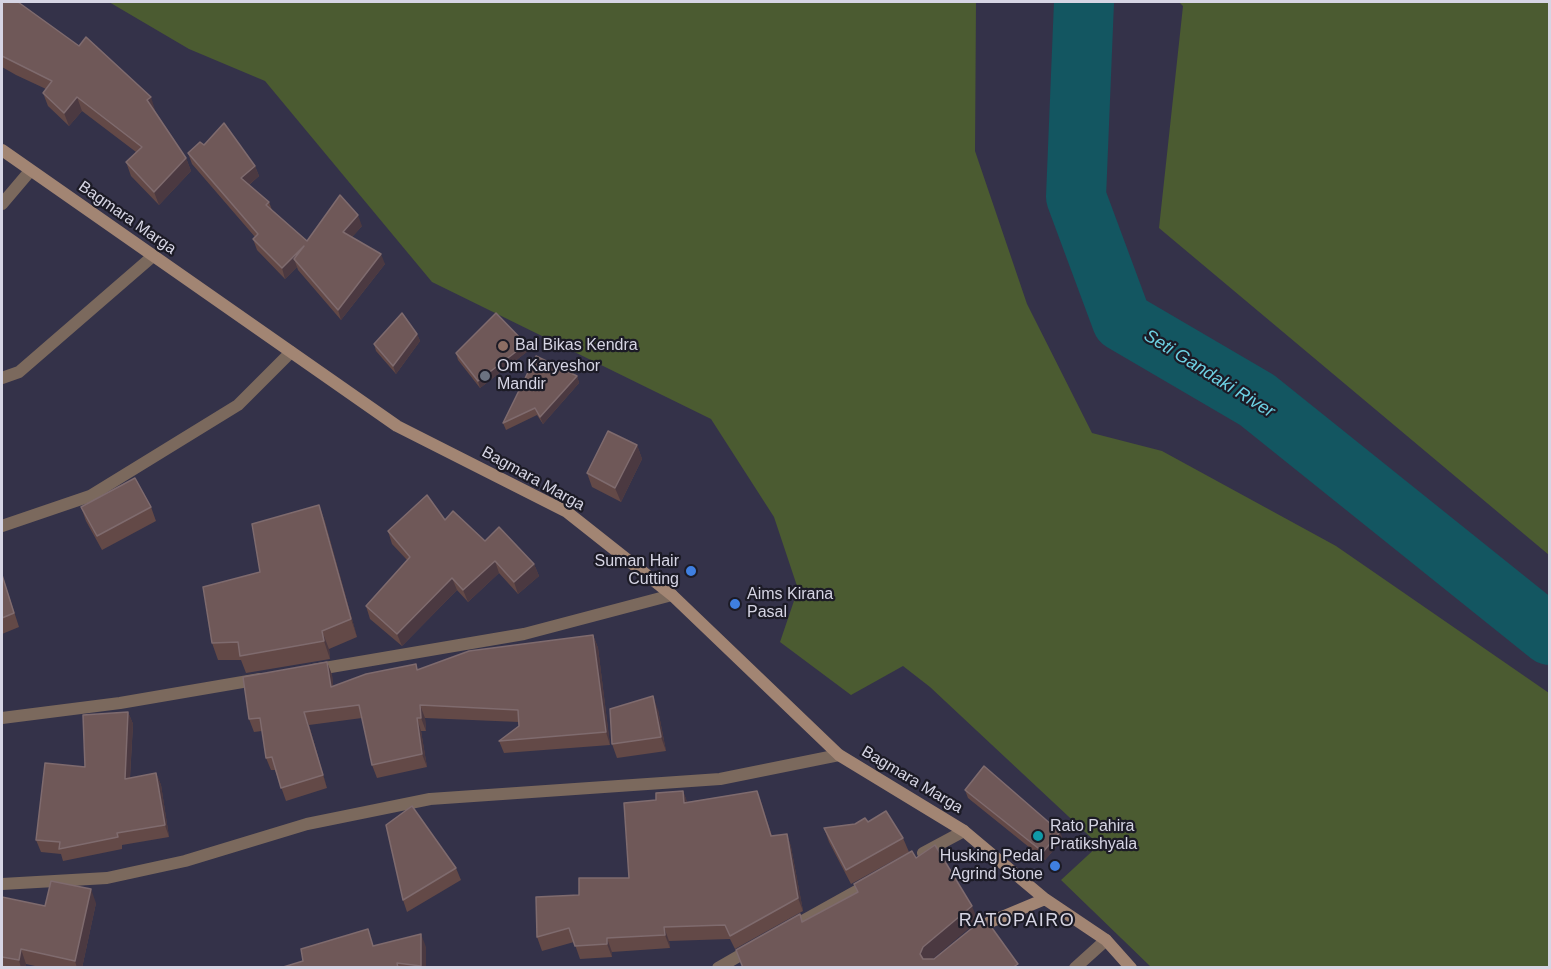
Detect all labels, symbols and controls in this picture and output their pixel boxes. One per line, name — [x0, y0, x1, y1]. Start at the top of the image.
street label: Bagmara Marga — [75, 177, 179, 259]
water label: Seti Gandaki River — [1140, 325, 1278, 423]
place label: Bal Bikas Kendra — [515, 336, 638, 356]
marker: Bal Bikas Kendra — [496, 339, 510, 353]
place label: Om Karyeshor Mandir — [497, 357, 600, 395]
marker: Om Karyeshor Mandir — [478, 369, 492, 383]
street label: Bagmara Marga — [478, 443, 588, 515]
place label: Suman Hair Cutting — [595, 552, 679, 590]
marker: Suman Hair Cutting — [684, 564, 698, 578]
place label: Aims Kirana Pasal — [747, 585, 833, 623]
marker: Aims Kirana Pasal — [728, 597, 742, 611]
street label: Bagmara Marga — [858, 742, 966, 818]
place label: Rato Pahira Pratikshyala — [1050, 817, 1137, 855]
marker: Rato Pahira Pratikshyala — [1031, 829, 1045, 843]
place label: Husking Pedal Agrind Stone — [940, 847, 1043, 885]
marker: Husking Pedal Agrind Stone — [1048, 859, 1062, 873]
district label: RATOPAIRO — [959, 910, 1075, 932]

